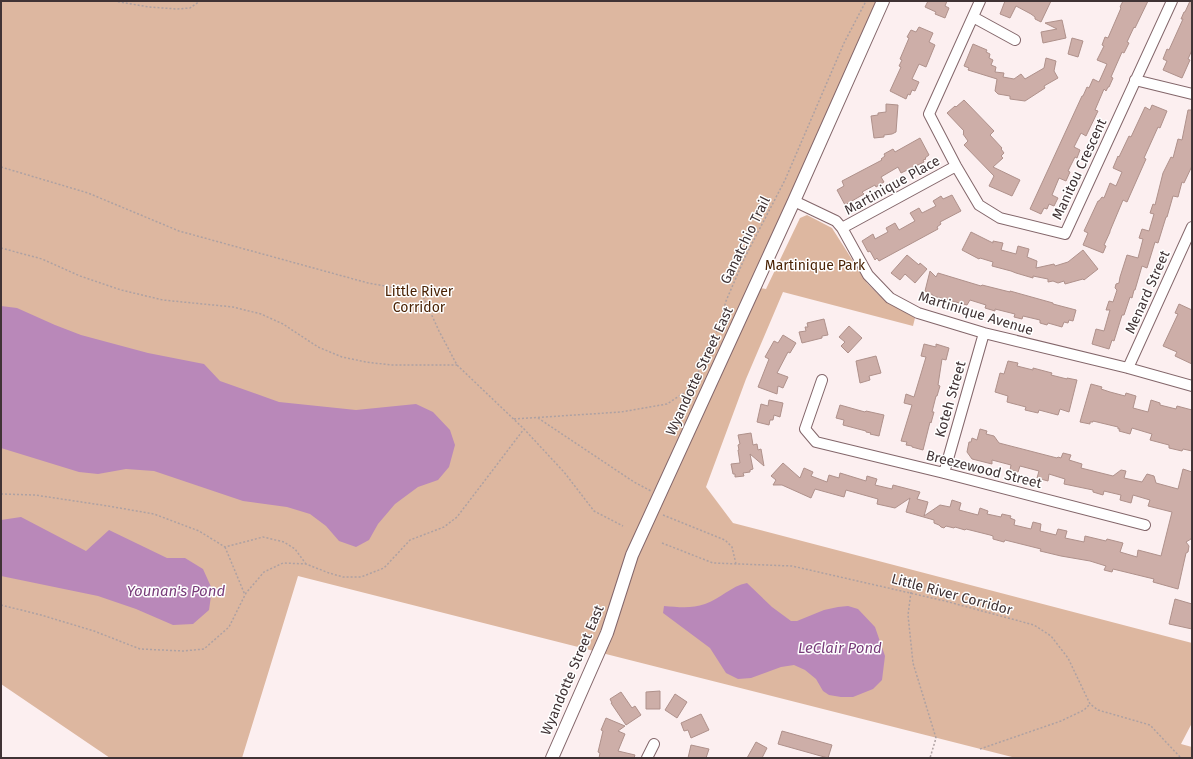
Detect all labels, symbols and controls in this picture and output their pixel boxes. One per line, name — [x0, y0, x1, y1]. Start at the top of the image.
street label: Manitou Crescent — [1049, 115, 1111, 222]
street label: Martinique Place — [841, 152, 943, 219]
street label: Ganatchio Trail — [717, 194, 774, 287]
street label: Menard Street — [1122, 247, 1174, 336]
park label: Martinique Park — [765, 257, 866, 274]
park label: Little River Corridor — [385, 283, 454, 316]
street label: Martinique Avenue — [916, 288, 1035, 339]
street label: Wyandotte Street East — [662, 303, 737, 438]
street label: Koteh Street — [931, 358, 970, 439]
street label: Breezewood Street — [924, 447, 1044, 492]
street label: Little River Corridor — [889, 570, 1015, 619]
water label: Younan's Pond — [127, 582, 225, 600]
street label: Wyandotte Street East — [537, 602, 608, 738]
water label: LeClair Pond — [798, 639, 882, 657]

